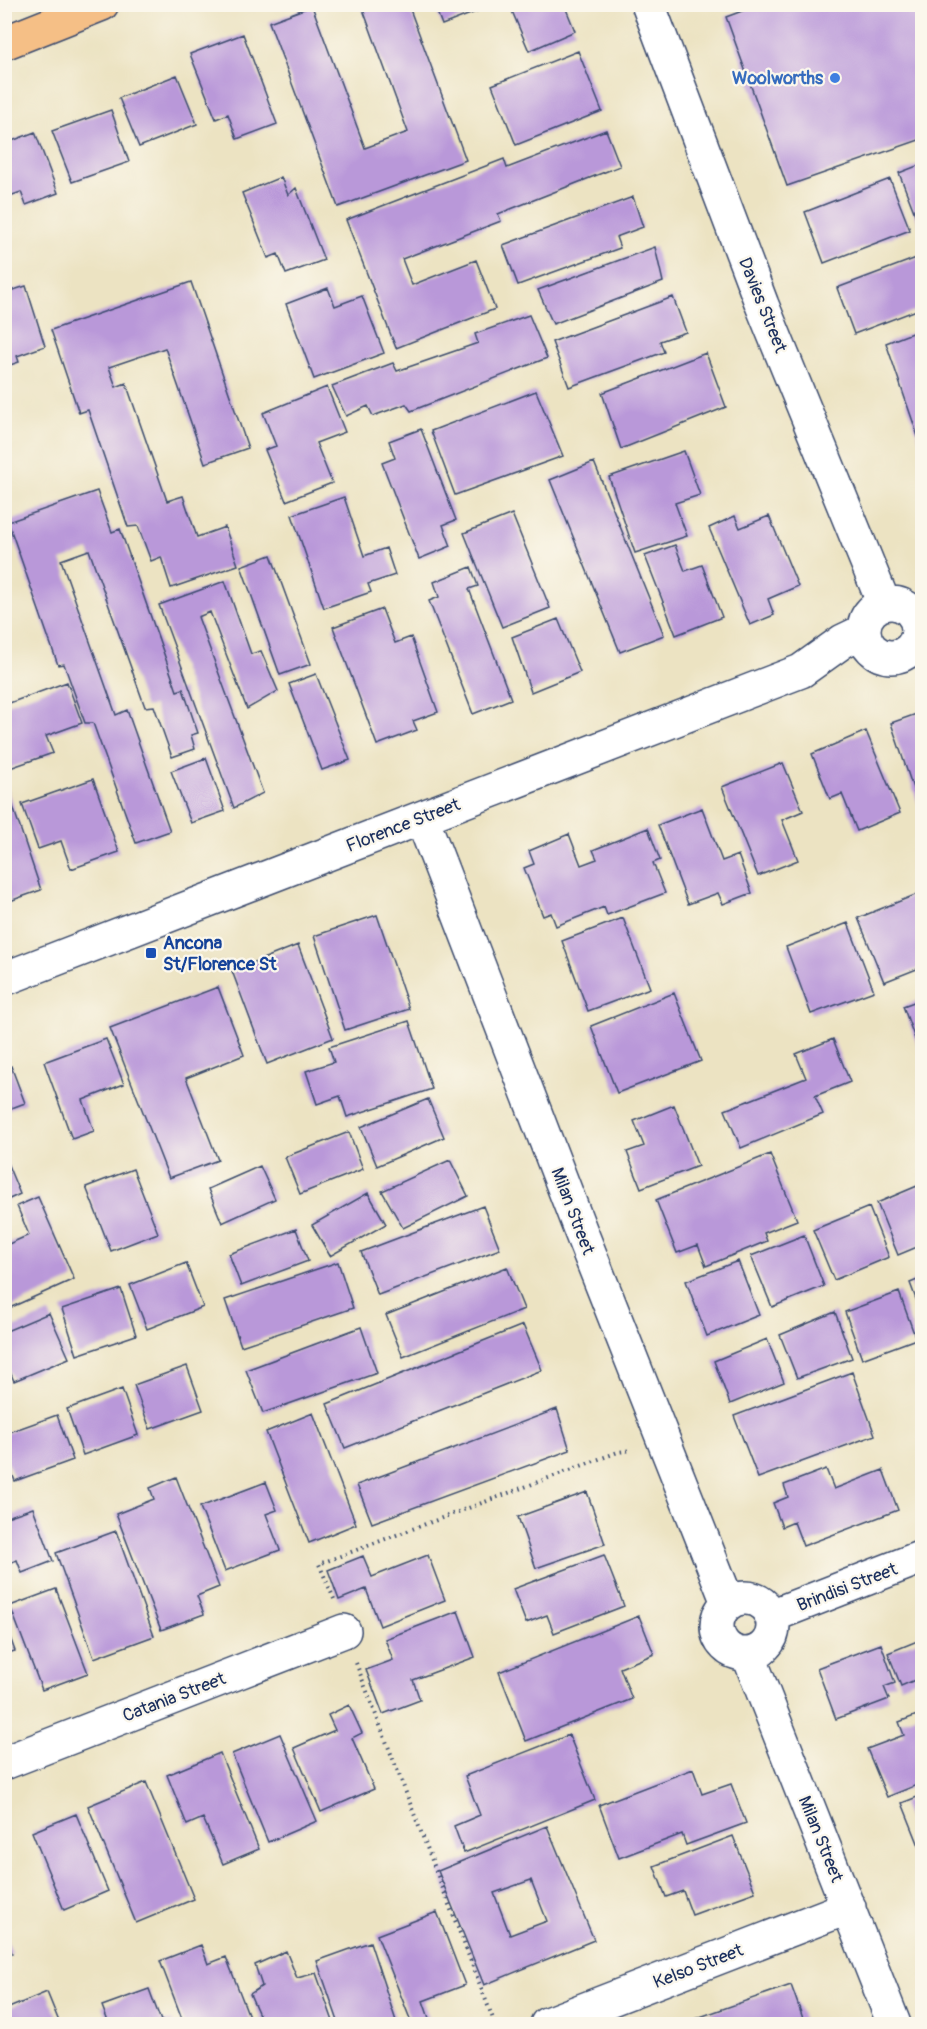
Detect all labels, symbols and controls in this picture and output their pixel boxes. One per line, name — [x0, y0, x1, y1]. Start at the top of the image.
place label: Woolworths — [732, 67, 824, 90]
marker: Woolworths — [828, 71, 842, 85]
street label: Davies Street — [733, 254, 792, 357]
street label: Florence Street — [343, 793, 464, 858]
place label: Ancona St/Florence St — [163, 932, 277, 976]
marker: Ancona St/Florence St — [144, 946, 158, 960]
street label: Milan Street — [545, 1164, 600, 1259]
street label: Brindisi Street — [794, 1558, 901, 1617]
street label: Catania Street — [119, 1667, 230, 1728]
street label: Milan Street — [793, 1793, 849, 1886]
street label: Kelso Street — [650, 1939, 747, 1994]

